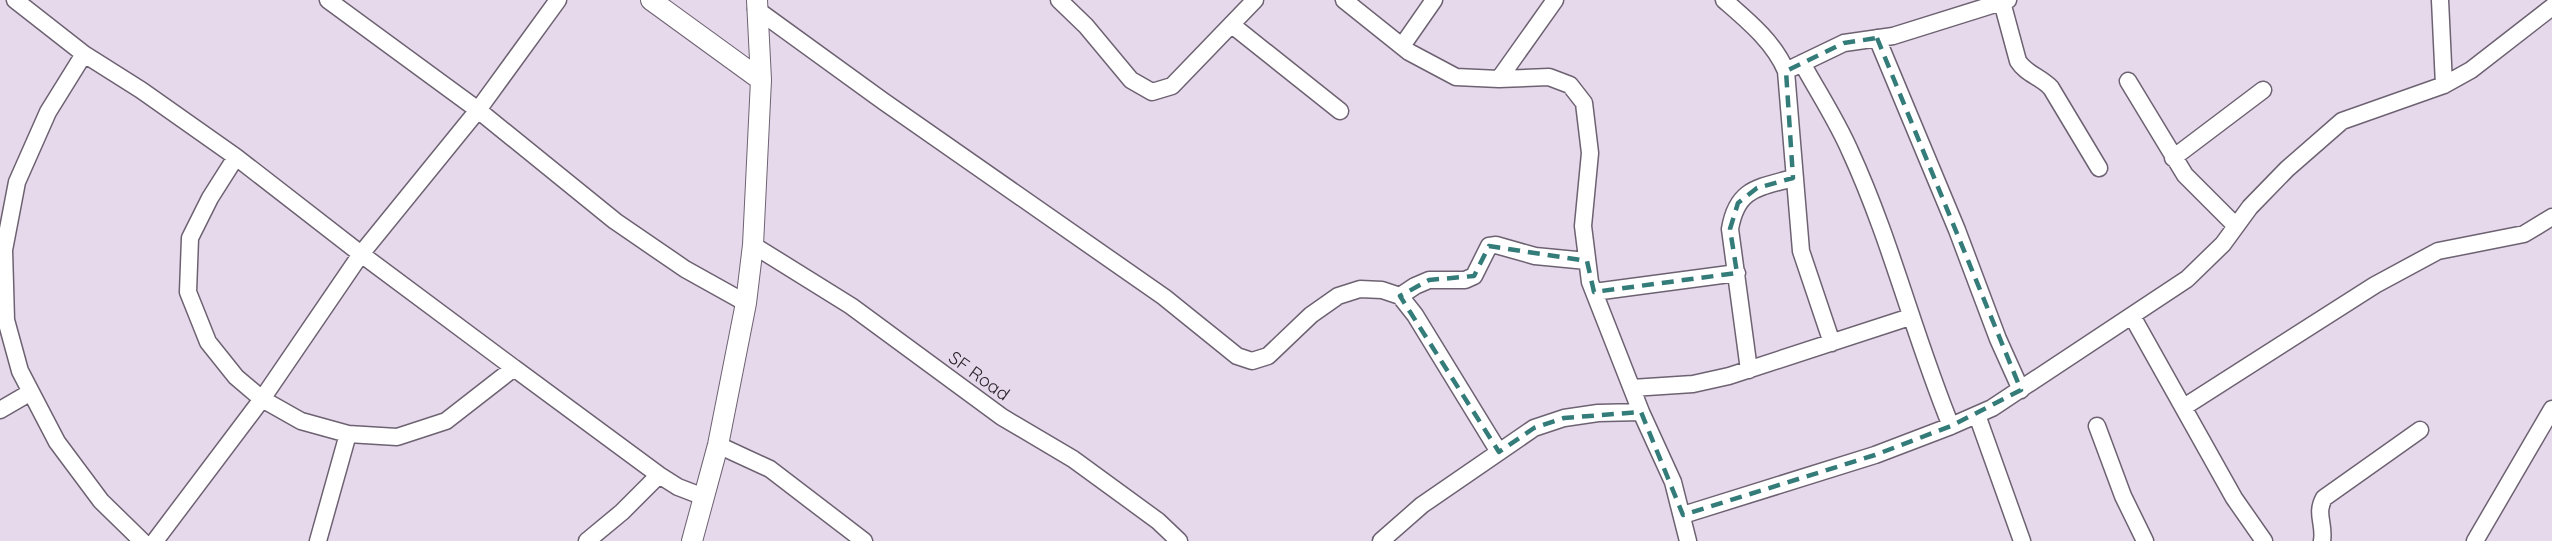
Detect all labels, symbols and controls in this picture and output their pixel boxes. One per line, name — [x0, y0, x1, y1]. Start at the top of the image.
street label: SF Road — [944, 346, 1014, 405]

